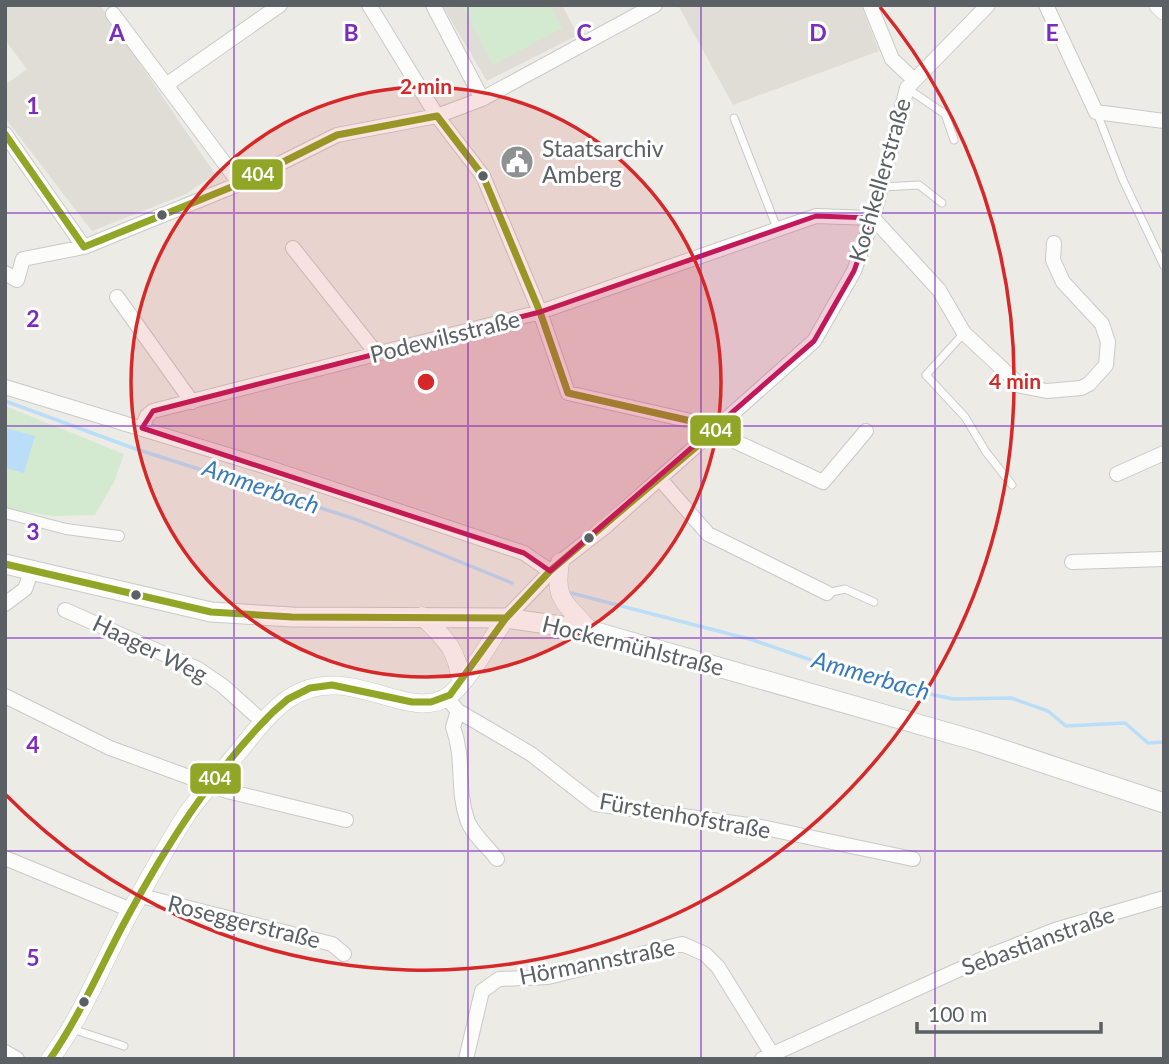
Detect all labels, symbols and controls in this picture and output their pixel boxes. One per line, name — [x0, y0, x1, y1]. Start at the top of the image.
text: A — [108, 18, 126, 46]
text: B — [343, 18, 359, 46]
text: C — [576, 18, 592, 46]
text: D — [809, 18, 827, 46]
text: E — [1045, 18, 1059, 46]
text: 2 min — [400, 73, 452, 98]
text: 1 — [26, 91, 40, 119]
street label: Kochkellerstraße — [842, 95, 916, 265]
place label: Staatsarchiv Amberg — [542, 134, 664, 188]
public building icon: Staatsarchiv Amberg — [498, 143, 536, 181]
line badge: 404 — [231, 158, 284, 191]
text: 404 — [241, 162, 275, 185]
unlabelled marker — [476, 169, 490, 183]
unlabelled marker — [155, 208, 169, 222]
text: 2 — [26, 304, 40, 332]
street label: Podewilsstraße — [367, 304, 523, 368]
text: 4 min — [989, 368, 1041, 393]
centre of rings — [414, 370, 438, 394]
line badge: 404 — [689, 414, 742, 447]
text: 404 — [699, 418, 733, 441]
water label: Ammerbach — [199, 452, 324, 519]
text: 3 — [26, 517, 40, 545]
unlabelled marker — [582, 531, 596, 545]
unlabelled marker — [129, 588, 143, 602]
street label: Haager Weg — [89, 608, 212, 688]
street label: Hockermühlstraße — [540, 609, 727, 681]
water label: Ammerbach — [808, 644, 934, 705]
text: 4 — [26, 730, 40, 758]
line badge: 404 — [189, 762, 242, 795]
text: 404 — [198, 766, 232, 789]
street label: Fürstenhofstraße — [597, 786, 773, 844]
street label: Roseggerstraße — [165, 889, 323, 954]
street label: Sebastianstraße — [957, 899, 1118, 981]
street label: Hörmannstraße — [517, 932, 677, 990]
text: 5 — [26, 943, 40, 971]
scale bar — [917, 990, 1101, 1034]
unlabelled marker — [77, 995, 91, 1009]
text: 100 m — [928, 1001, 987, 1026]

